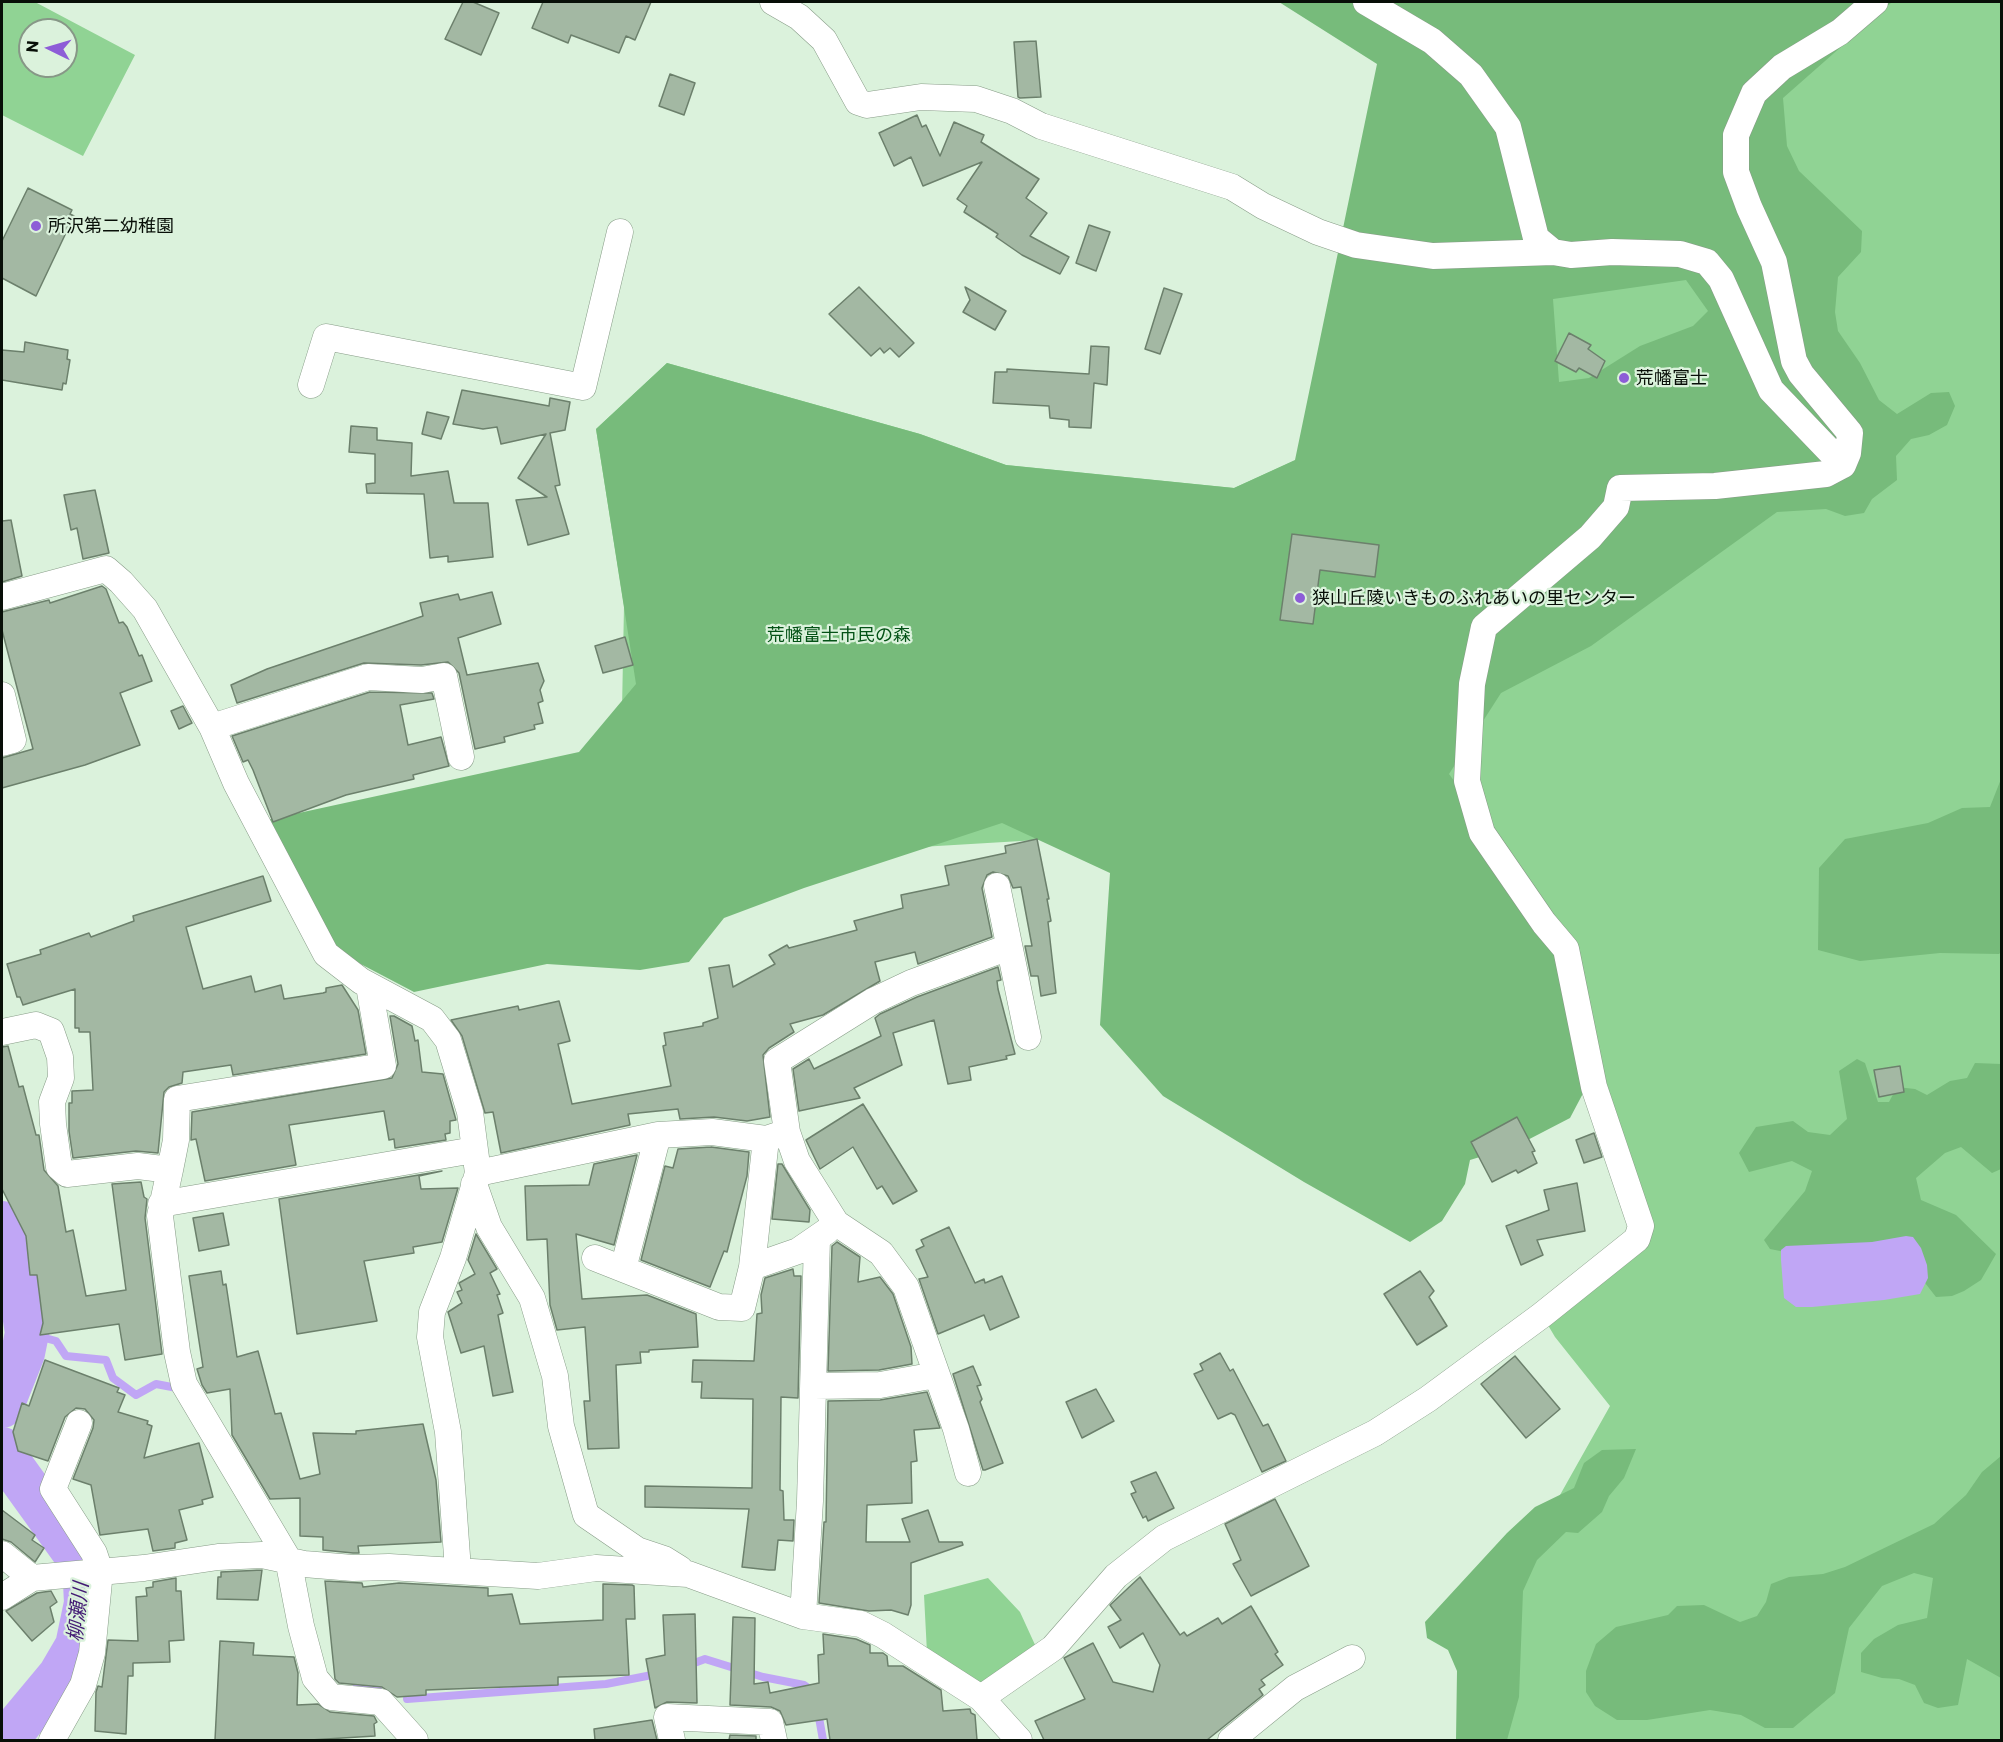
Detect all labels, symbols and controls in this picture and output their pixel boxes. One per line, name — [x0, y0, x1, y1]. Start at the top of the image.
north arrow — [18, 18, 78, 78]
text: N — [22, 40, 42, 53]
place label: 所沢第二幼稚園 — [48, 215, 174, 237]
marker: 所沢第二幼稚園 — [29, 219, 43, 233]
place label: 荒幡富士 — [1636, 367, 1708, 389]
marker: 荒幡富士 — [1617, 371, 1631, 385]
place label: 狭山丘陵いきものふれあいの里センター — [1312, 587, 1636, 609]
marker: 狭山丘陵いきものふれあいの里センター — [1293, 591, 1307, 605]
park label: 荒幡富士市民の森 — [767, 624, 911, 646]
water label: 柳瀬川 — [63, 1581, 93, 1643]

